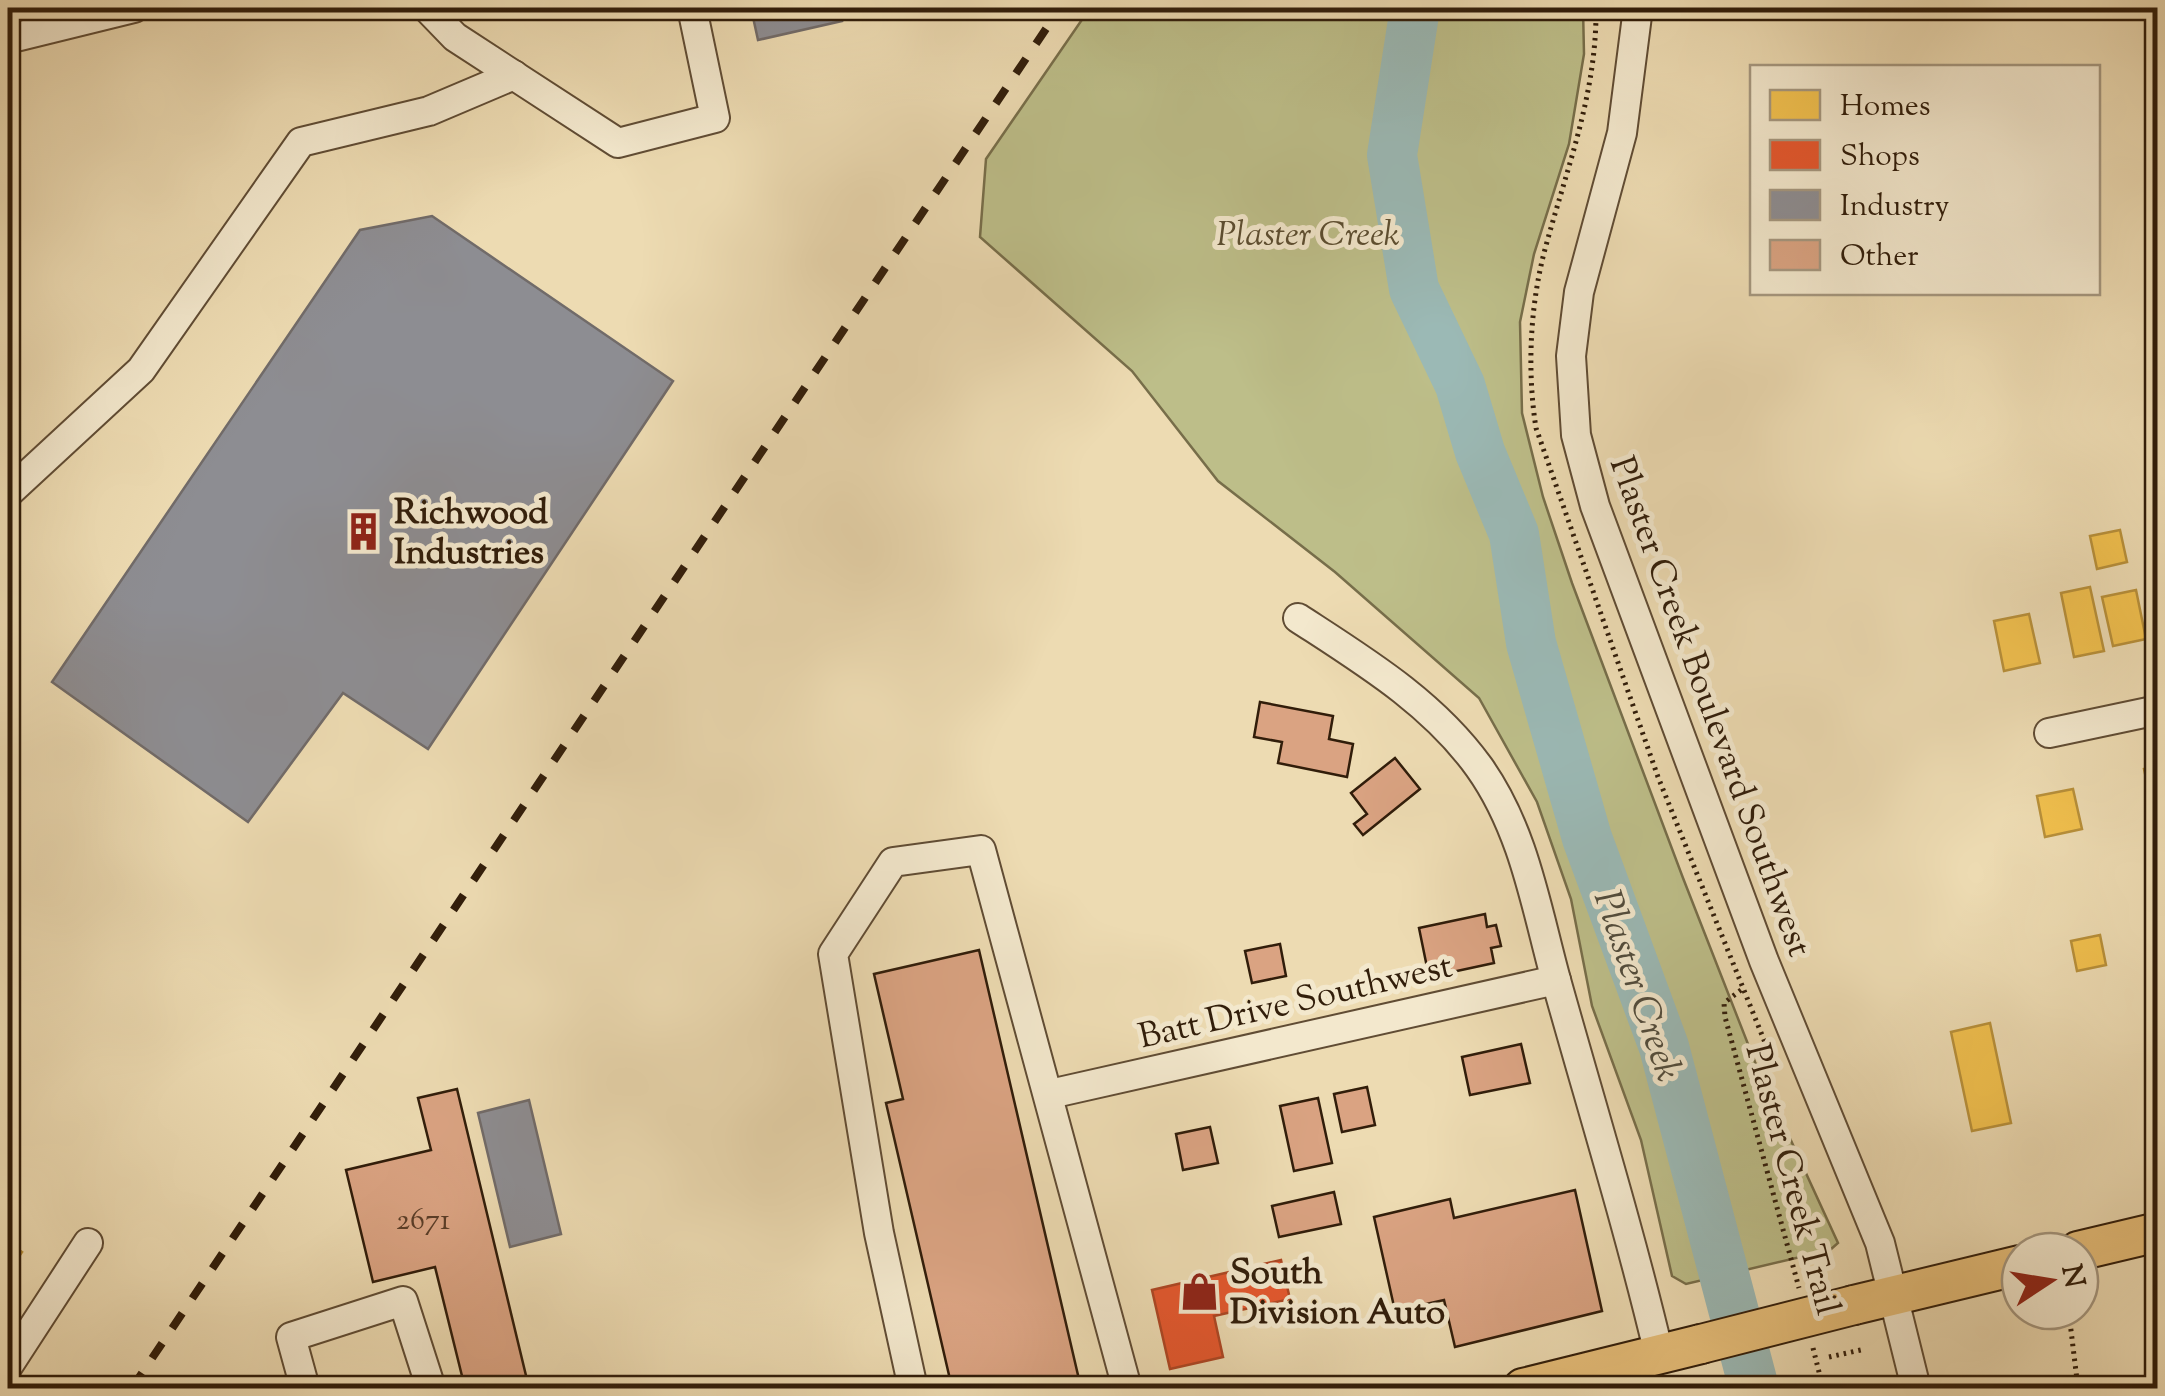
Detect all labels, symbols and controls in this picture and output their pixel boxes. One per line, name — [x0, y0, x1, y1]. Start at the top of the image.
legend — [1750, 65, 2100, 295]
text: Homes — [1840, 86, 1930, 129]
text: Shops — [1840, 136, 1920, 179]
text: Industry — [1840, 186, 1949, 229]
park label: Plaster Creek — [1216, 211, 1400, 262]
text: Other — [1840, 236, 1918, 279]
street label: Plaster Creek Boulevard Southwest — [1594, 450, 1823, 964]
place label: Richwood Industries — [394, 489, 548, 580]
building icon: Richwood Industries — [343, 510, 385, 552]
water label: Plaster Creek — [1577, 884, 1693, 1089]
street label: Batt Drive Southwest — [1134, 943, 1458, 1064]
street label: Plaster Creek Trail — [1730, 1039, 1851, 1321]
house number: 2671 — [396, 1200, 450, 1243]
north arrow — [2000, 1231, 2100, 1331]
place label: South Division Auto — [1230, 1249, 1445, 1340]
text: N — [2050, 1261, 2093, 1292]
shop icon: South Division Auto — [1179, 1270, 1221, 1312]

